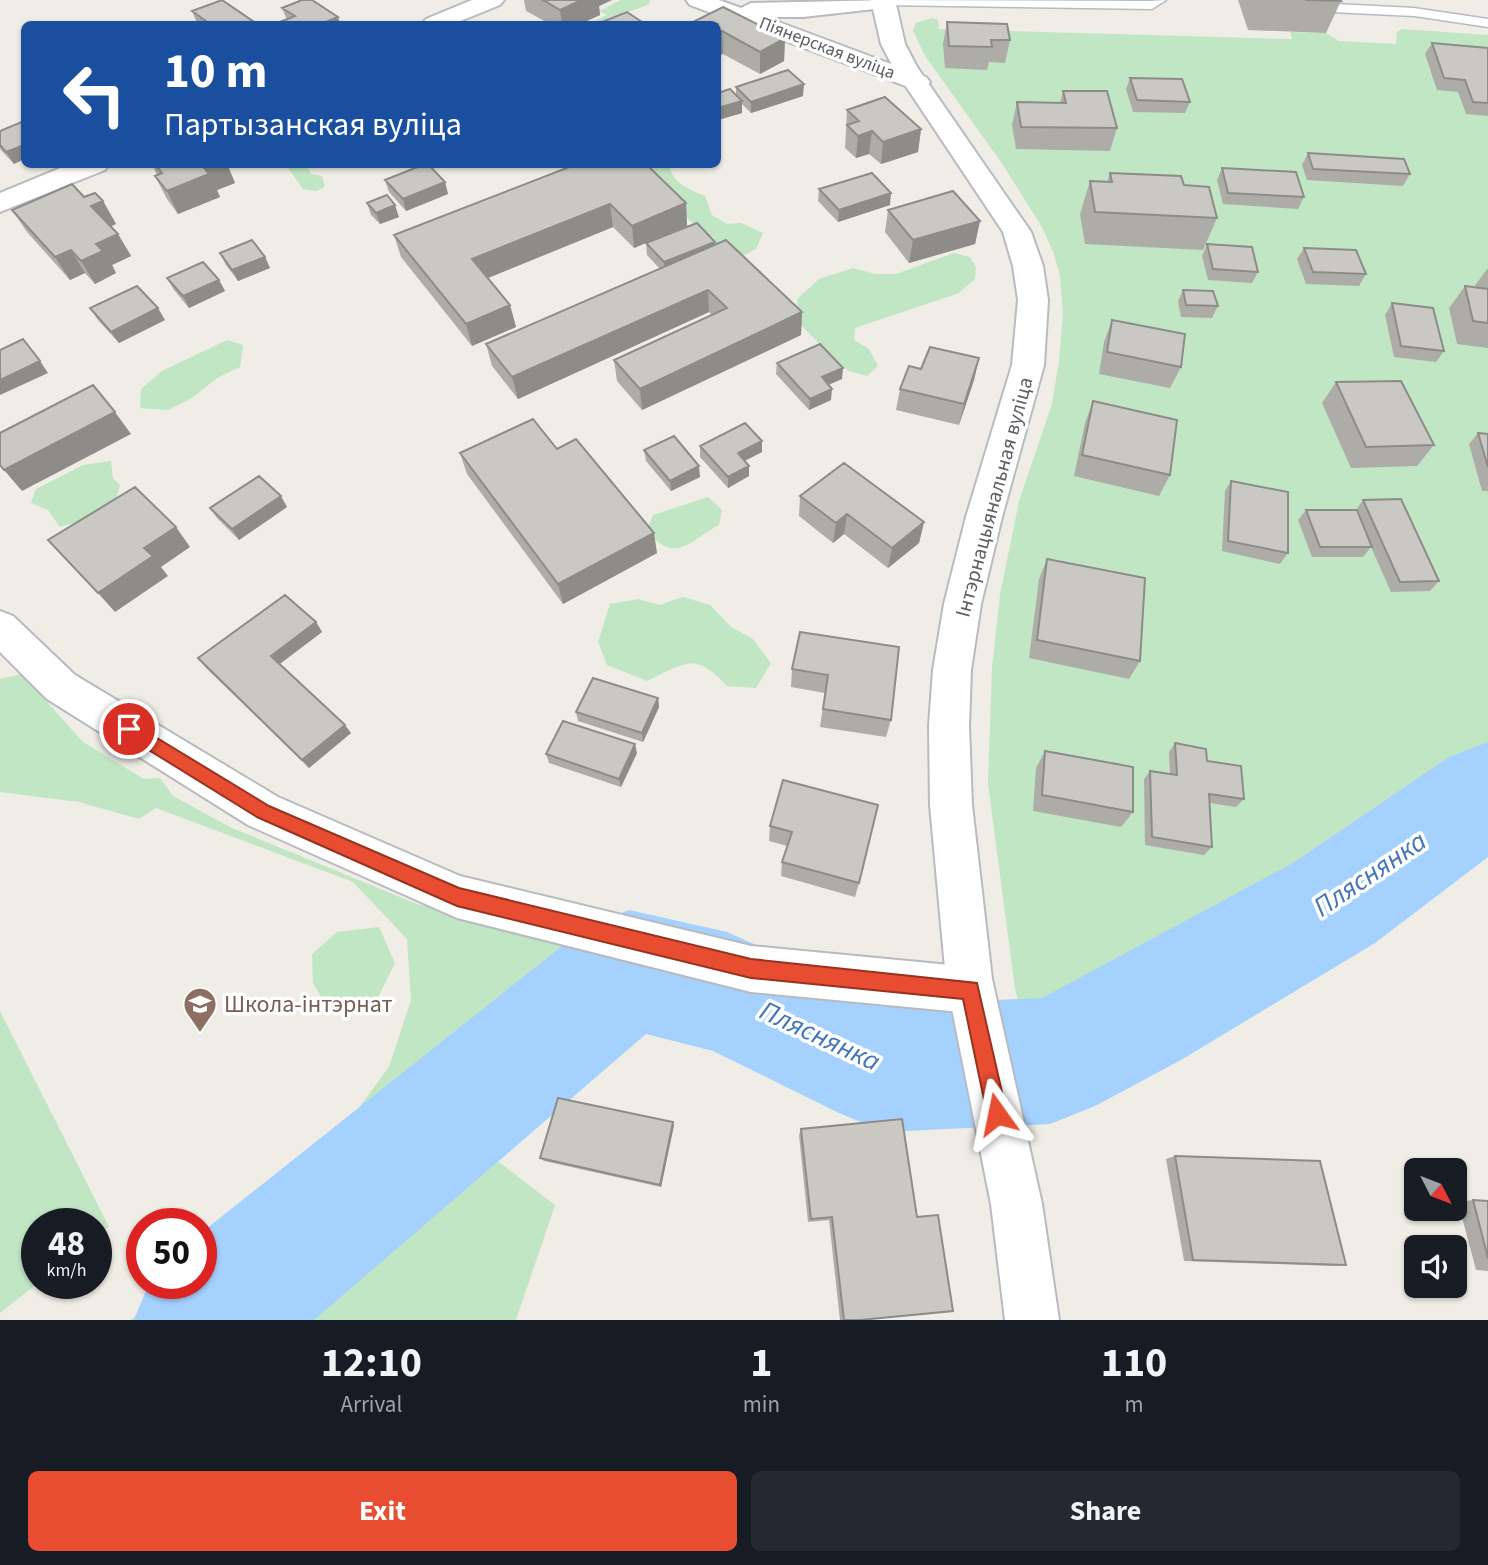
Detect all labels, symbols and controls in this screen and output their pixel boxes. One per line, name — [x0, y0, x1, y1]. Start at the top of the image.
street label: Піянерская вуліца — [755, 11, 899, 85]
text: 10 m — [164, 37, 268, 107]
icon: left — [49, 49, 140, 140]
text: Партызанская вуліца — [164, 102, 462, 148]
street label: Інтэрнацыянальная вуліца — [948, 374, 1040, 620]
pin — [99, 699, 159, 759]
icon: arrive — [110, 710, 148, 748]
water label: Пляснянка — [1305, 821, 1435, 927]
school or university icon: Школа-інтэрнат — [181, 985, 219, 1034]
place label: Школа-інтэрнат — [224, 987, 393, 1022]
water label: Пляснянка — [753, 991, 887, 1081]
position arrow — [960, 1077, 1034, 1151]
north arrow — [1404, 1158, 1466, 1222]
map controls — [1404, 1158, 1467, 1298]
speed limit sign: 50 — [126, 1208, 217, 1299]
text: 48 — [48, 1219, 85, 1269]
button: sound — [1404, 1235, 1467, 1298]
text: km/h — [47, 1258, 86, 1283]
text: 12:10 — [321, 1333, 422, 1393]
text: 1 — [750, 1333, 772, 1393]
text: 110 — [1101, 1333, 1167, 1393]
text: Arrival — [340, 1388, 402, 1421]
text: min — [743, 1388, 780, 1421]
text: m — [1124, 1388, 1144, 1421]
button: Exit — [28, 1471, 737, 1551]
button: Share — [751, 1471, 1460, 1551]

